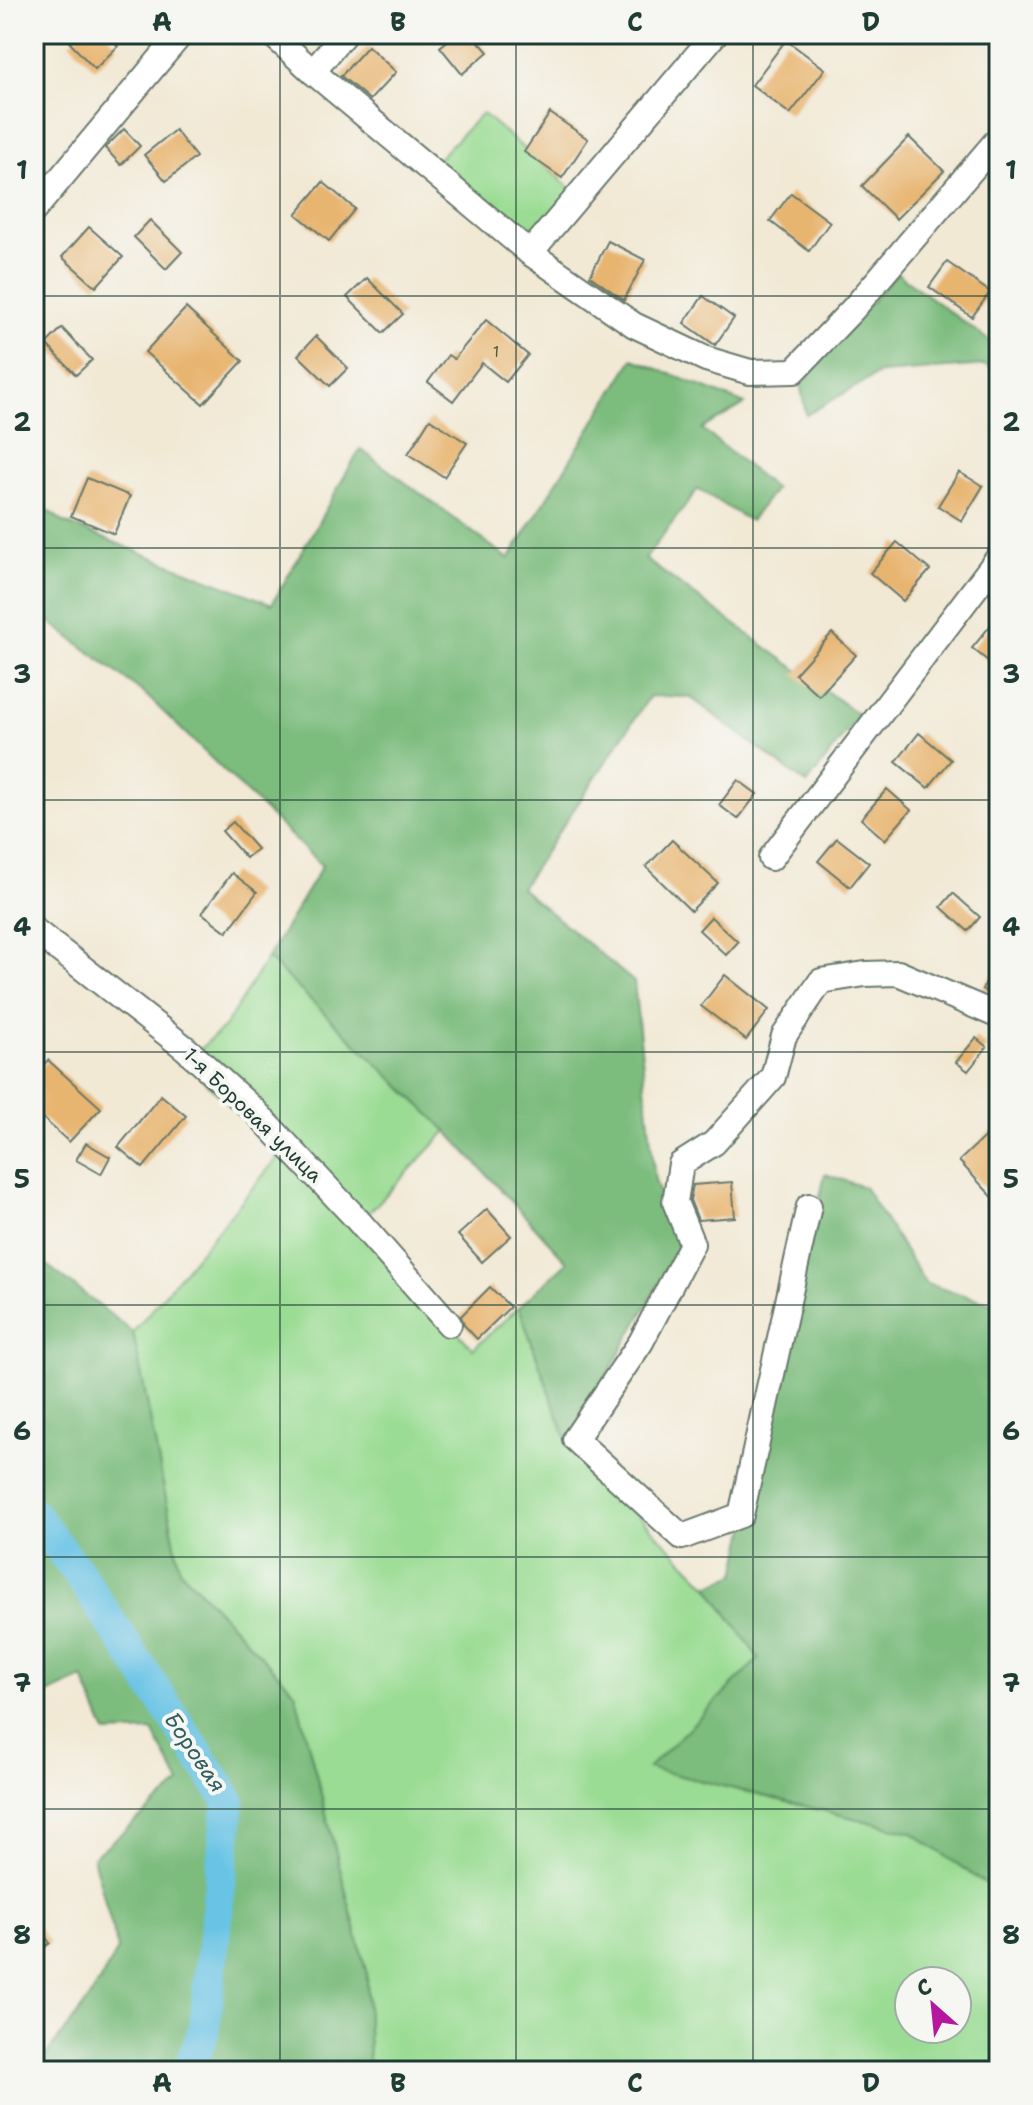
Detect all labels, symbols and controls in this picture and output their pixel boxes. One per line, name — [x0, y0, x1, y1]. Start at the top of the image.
text: A — [152, 4, 172, 39]
text: B — [390, 4, 406, 39]
text: C — [627, 4, 643, 39]
text: D — [862, 4, 880, 39]
text: 1 — [16, 152, 28, 187]
text: 1 — [1005, 152, 1017, 187]
house number: 1 — [493, 341, 499, 362]
text: 2 — [13, 404, 31, 439]
text: 2 — [1002, 404, 1020, 439]
text: 3 — [13, 656, 31, 691]
text: 3 — [1002, 656, 1020, 691]
text: 4 — [13, 909, 31, 944]
text: 4 — [1002, 909, 1020, 944]
street label: 1-я Боровая улица — [178, 1042, 328, 1188]
text: 5 — [14, 1161, 30, 1196]
text: 5 — [1003, 1161, 1019, 1196]
text: 6 — [13, 1413, 31, 1448]
text: 6 — [1002, 1413, 1020, 1448]
text: 7 — [13, 1665, 31, 1700]
text: 7 — [1002, 1665, 1020, 1700]
water label: Боровая — [158, 1706, 232, 1798]
text: 8 — [13, 1917, 31, 1952]
text: 8 — [1002, 1917, 1020, 1952]
north arrow — [893, 1965, 973, 2045]
text: С — [912, 1972, 937, 2004]
text: A — [152, 2065, 172, 2100]
text: B — [390, 2065, 406, 2100]
text: C — [627, 2065, 643, 2100]
text: D — [862, 2065, 880, 2100]

